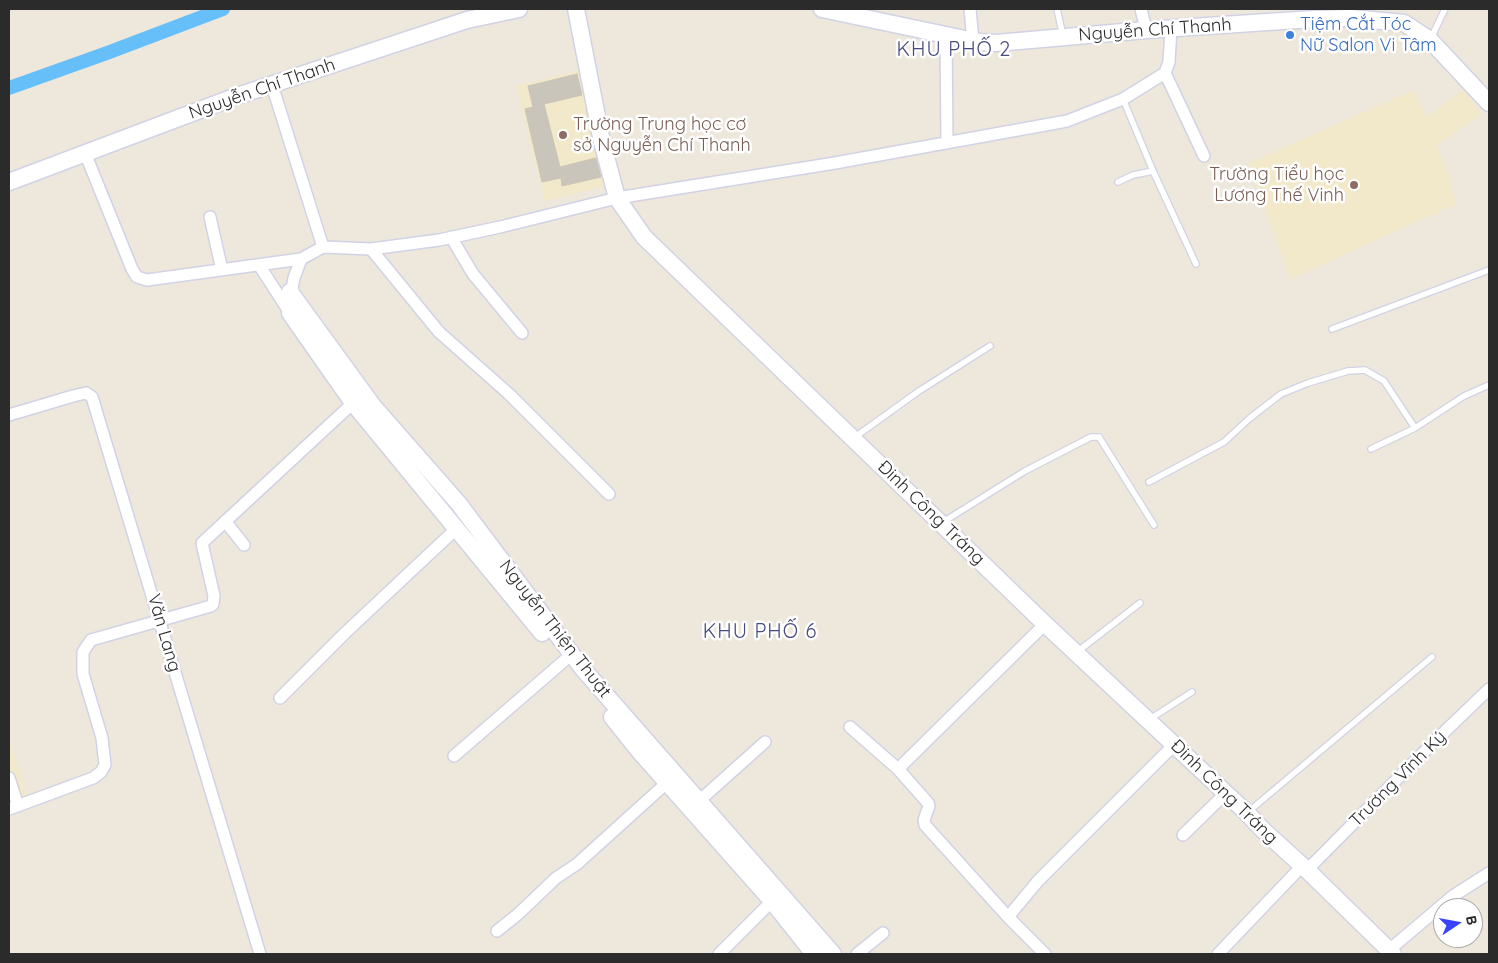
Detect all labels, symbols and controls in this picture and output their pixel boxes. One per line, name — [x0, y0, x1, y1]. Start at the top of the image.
street label: Nguyễn Chí Thanh — [1078, 14, 1232, 46]
place label: Tiệm Cắt Tóc Nữ Salon Vi Tâm — [1300, 14, 1437, 56]
marker: Tiệm Cắt Tóc Nữ Salon Vi Tâm — [1284, 29, 1296, 41]
district label: KHU PHỐ 2 — [895, 38, 1013, 62]
street label: Nguyễn Chí Thanh — [186, 54, 338, 124]
place label: Trường Trung học cơ sở Nguyễn Chí Thanh — [573, 114, 751, 156]
marker: Trường Trung học cơ sở Nguyễn Chí Thanh — [557, 129, 569, 141]
place label: Trường Tiểu học Lương Thế Vinh — [1209, 164, 1344, 206]
marker: Trường Tiểu học Lương Thế Vinh — [1348, 179, 1360, 191]
street label: Đinh Công Tráng — [873, 456, 989, 570]
street label: Nguyễn Thiện Thuật — [495, 556, 615, 702]
street label: Văn Lang — [143, 592, 185, 674]
district label: KHU PHỐ 6 — [702, 620, 818, 644]
street label: Trương Vĩnh Ký — [1345, 726, 1451, 832]
street label: Đinh Công Tráng — [1166, 735, 1282, 849]
north arrow — [1433, 898, 1483, 948]
text: B — [1462, 914, 1481, 926]

